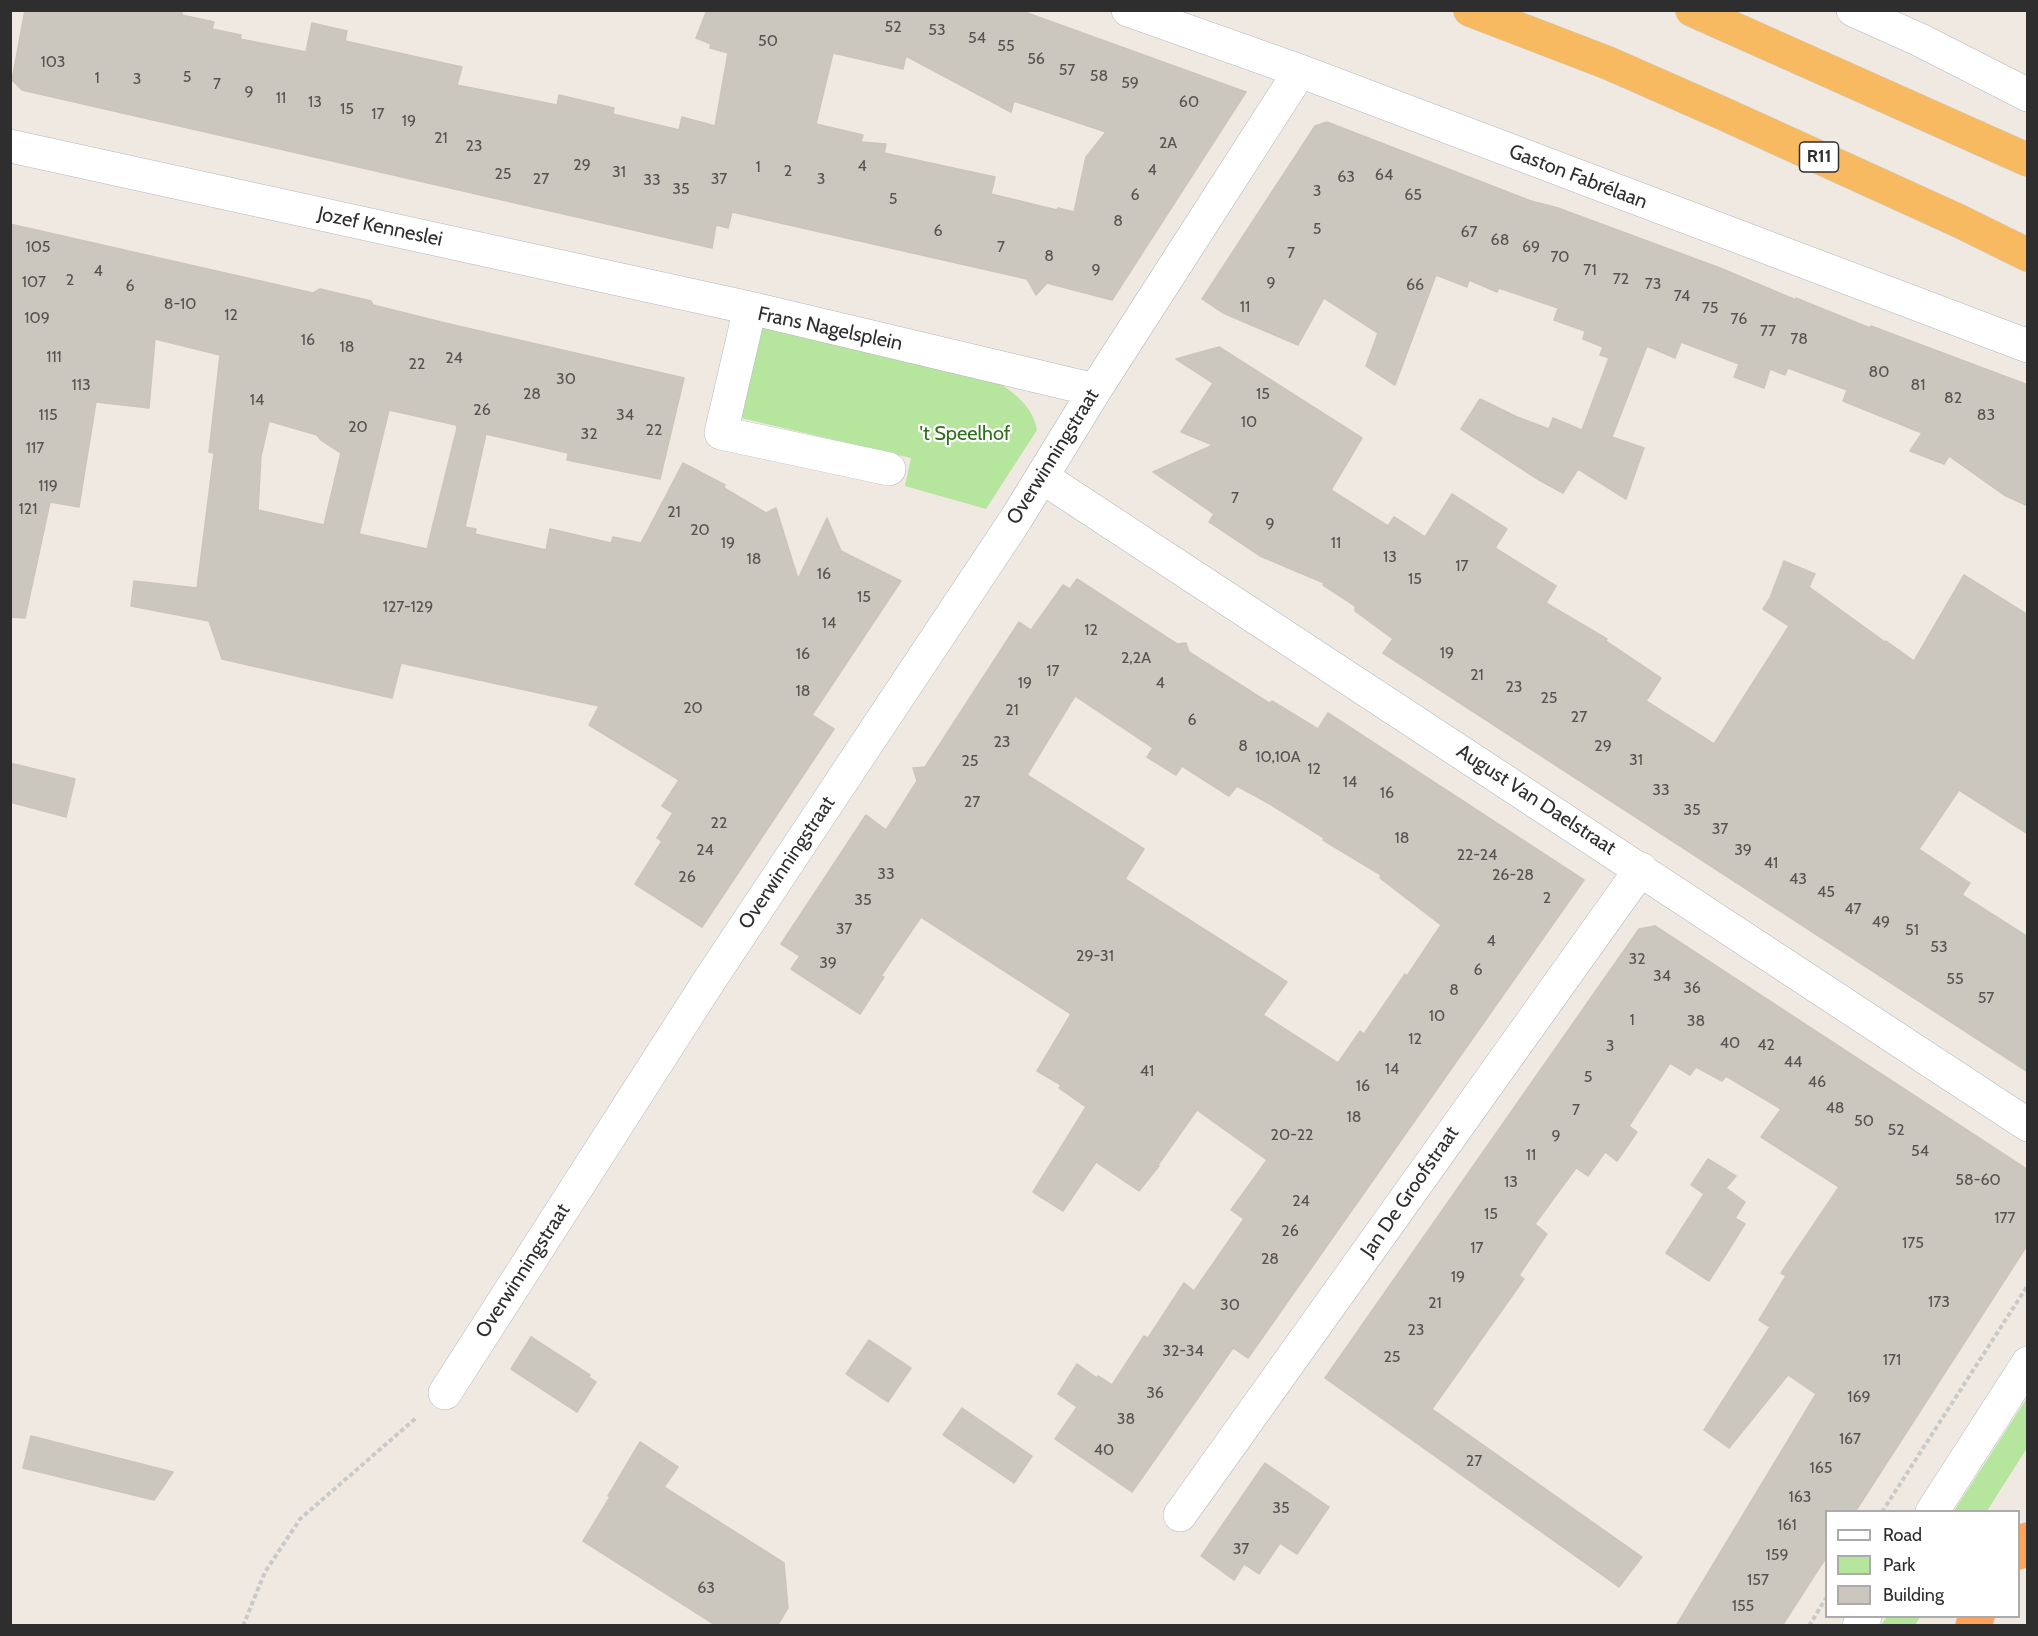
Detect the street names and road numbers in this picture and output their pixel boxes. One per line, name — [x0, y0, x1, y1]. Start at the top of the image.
street label: Gaston Fabrélaan — [1506, 140, 1650, 214]
road number: R11 — [1800, 142, 1838, 172]
street label: Jozef Kenneslei — [315, 202, 445, 252]
street label: Frans Nagelsplein — [755, 302, 905, 356]
street label: Overwinningstraat — [1002, 385, 1104, 529]
street label: August Van Daelstraat — [1452, 740, 1620, 860]
street label: Overwinningstraat — [734, 792, 840, 934]
street label: Jan De Groofstraat — [1356, 1122, 1464, 1262]
street label: Overwinningstraat — [471, 1199, 575, 1343]

